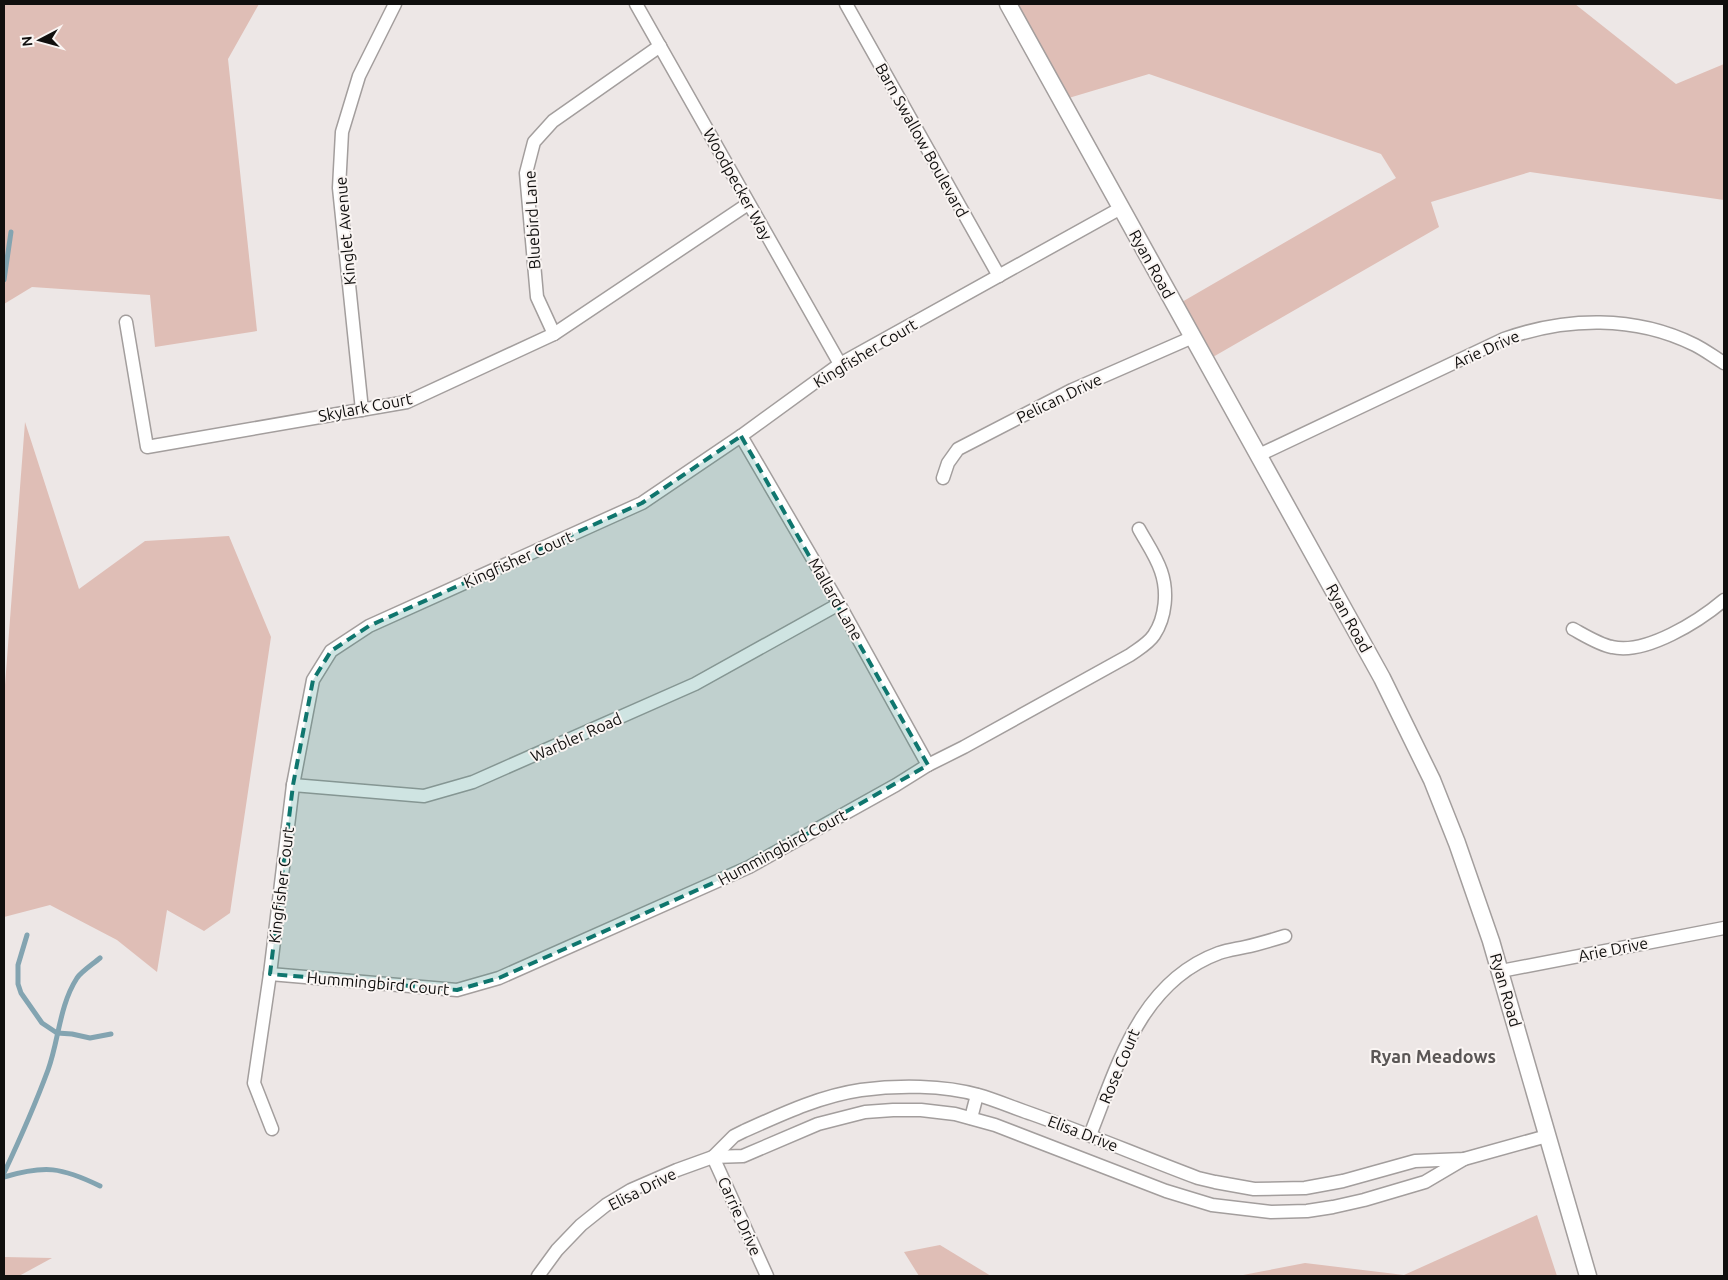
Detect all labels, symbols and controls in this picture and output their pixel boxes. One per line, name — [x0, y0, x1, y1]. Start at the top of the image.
north arrow — [15, 15, 65, 65]
text: N — [19, 35, 36, 47]
street label: Barn Swallow Boulevard — [872, 60, 972, 220]
street label: Woodpecker Way — [700, 125, 776, 243]
street label: Bluebird Lane — [520, 170, 544, 270]
street label: Kinglet Avenue — [331, 176, 359, 286]
street label: Ryan Road — [1126, 227, 1178, 301]
street label: Kingfisher Court — [810, 315, 921, 391]
street label: Arie Drive — [1450, 326, 1522, 372]
street label: Pelican Drive — [1014, 370, 1104, 426]
street label: Skylark Court — [317, 389, 414, 425]
street label: Kingfisher Court — [461, 527, 576, 591]
street label: Mallard Lane — [805, 555, 867, 643]
street label: Ryan Road — [1323, 581, 1375, 655]
street label: Warbler Road — [528, 709, 624, 765]
street label: Hummingbird Court — [715, 805, 850, 889]
street label: Kingfisher Court — [265, 825, 297, 944]
street label: Arie Drive — [1577, 933, 1649, 965]
street label: Ryan Road — [1487, 951, 1525, 1029]
street label: Hummingbird Court — [306, 968, 451, 998]
street label: Rose Court — [1095, 1025, 1143, 1106]
district label: Ryan Meadows — [1370, 1046, 1496, 1066]
street label: Elisa Drive — [1045, 1111, 1121, 1155]
street label: Elisa Drive — [605, 1164, 679, 1214]
street label: Carrie Drive — [715, 1174, 765, 1258]

